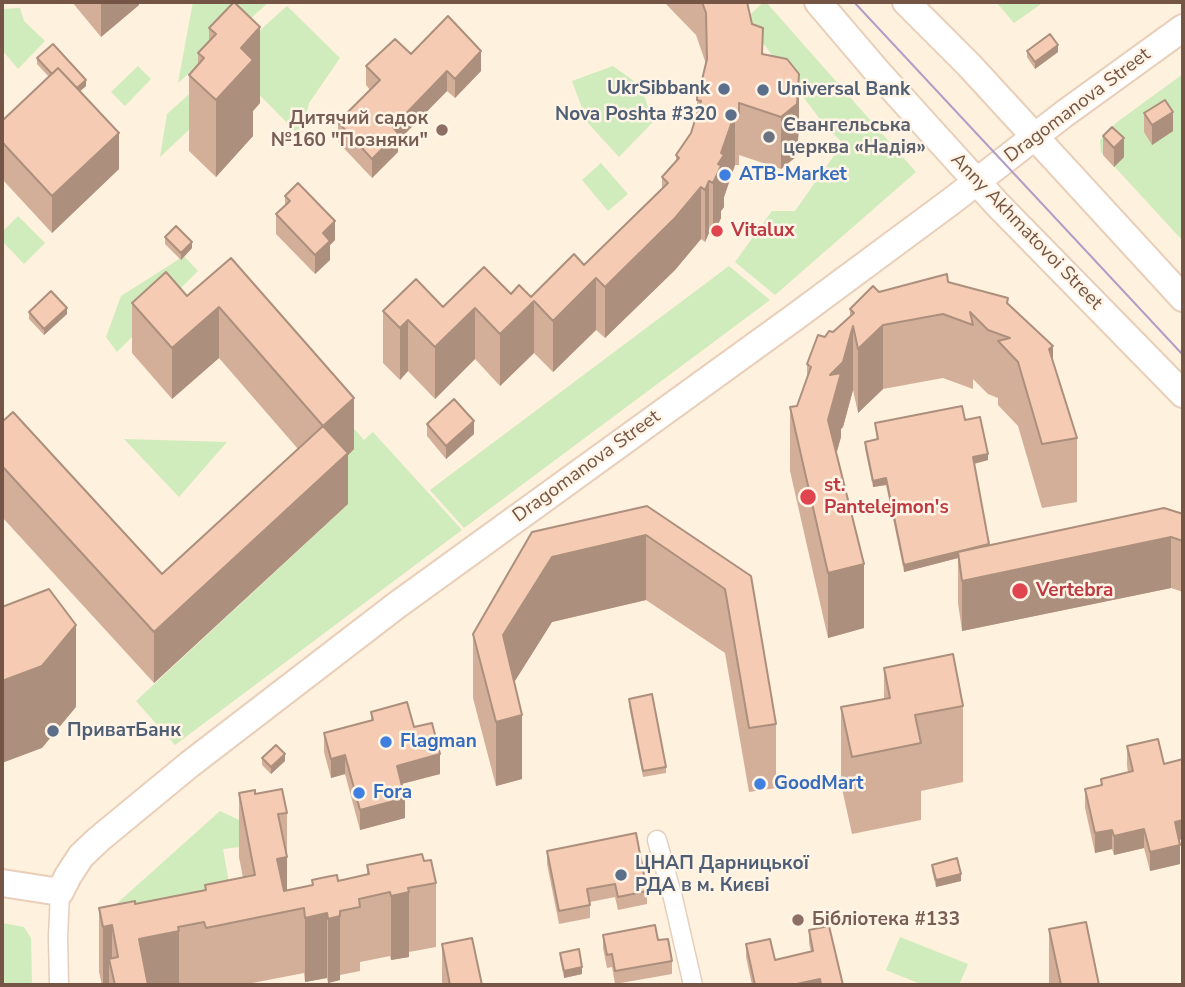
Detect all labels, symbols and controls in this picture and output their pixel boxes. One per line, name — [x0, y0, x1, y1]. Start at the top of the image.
street label: Dragomanova Street — [1001, 44, 1155, 168]
place label: UkrSibbank — [607, 78, 710, 100]
place label: Universal Bank — [777, 79, 910, 101]
marker: UkrSibbank — [716, 81, 732, 97]
marker: Universal Bank — [755, 82, 771, 98]
place label: Nova Poshta #320 — [555, 104, 717, 126]
marker: Nova Poshta #320 — [723, 107, 739, 123]
place label: Дитячий садок №160 "Позняки" — [271, 108, 428, 152]
place label: Євангельська церква «Надія» — [783, 115, 926, 159]
marker: Дитячий садок №160 "Позняки" — [434, 122, 450, 138]
marker: Євангельська церква «Надія» — [761, 129, 777, 145]
street label: Anny Akhmatovoi Street — [945, 149, 1107, 315]
place label: ATB-Market — [739, 164, 847, 186]
marker: ATB-Market — [717, 167, 733, 183]
place label: Vitalux — [731, 220, 795, 242]
marker: Vitalux — [709, 223, 725, 239]
street label: Dragomanova Street — [509, 406, 665, 528]
place label: st. Pantelejmon's — [824, 475, 949, 519]
marker: st. Pantelejmon's — [798, 487, 818, 507]
place label: Vertebra — [1036, 580, 1113, 602]
marker: Vertebra — [1010, 581, 1030, 601]
place label: ПриватБанк — [67, 720, 181, 742]
marker: ПриватБанк — [45, 723, 61, 739]
place label: Flagman — [400, 731, 477, 753]
marker: Flagman — [378, 734, 394, 750]
place label: GoodMart — [774, 773, 863, 795]
marker: GoodMart — [752, 776, 768, 792]
place label: Fora — [373, 782, 412, 804]
marker: Fora — [351, 785, 367, 801]
place label: ЦНАП Дарницької РДА в м. Києві — [635, 853, 809, 897]
marker: ЦНАП Дарницької РДА в м. Києві — [613, 867, 629, 883]
place label: Бібліотека #133 — [812, 909, 960, 931]
marker: Бібліотека #133 — [790, 912, 806, 928]

